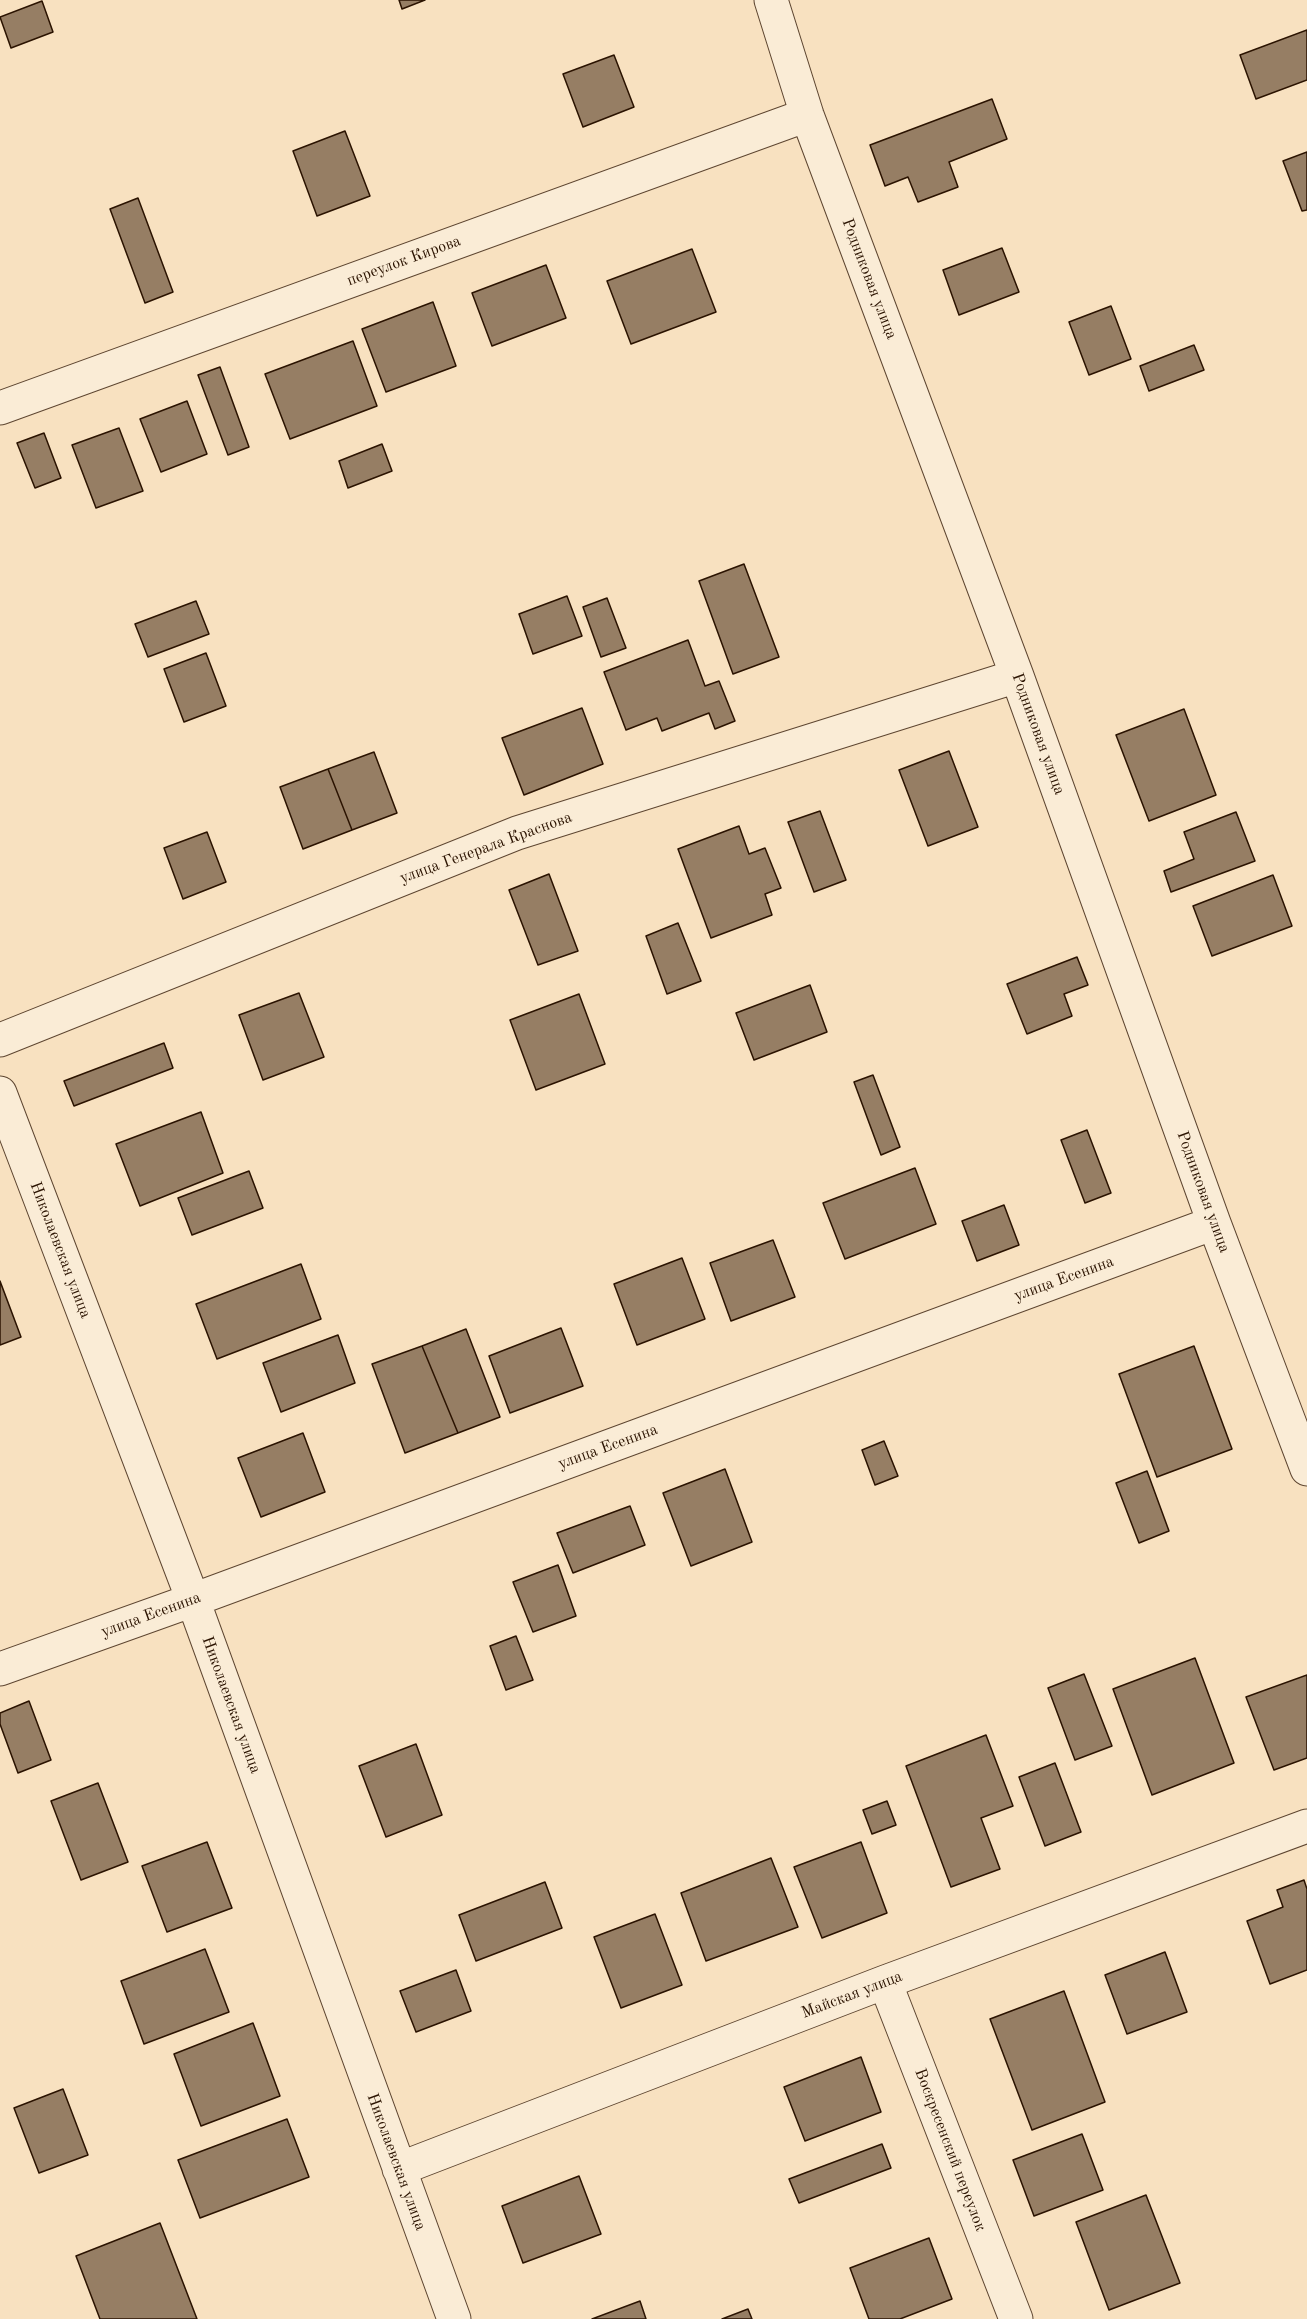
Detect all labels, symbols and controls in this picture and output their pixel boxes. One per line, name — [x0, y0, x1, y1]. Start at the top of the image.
street label: Родниковая улица — [837, 216, 901, 342]
street label: переулок Кирова — [344, 231, 464, 291]
street label: Родниковая улица — [1007, 671, 1069, 797]
street label: улица Генерала Краснова — [397, 808, 575, 888]
street label: Родниковая улица — [1172, 1129, 1234, 1255]
street label: Николаевская улица — [25, 1179, 95, 1321]
street label: улица Есенина — [1011, 1252, 1117, 1306]
street label: улица Есенина — [555, 1420, 661, 1474]
street label: улица Есенина — [98, 1588, 204, 1642]
street label: Николаевская улица — [197, 1634, 265, 1776]
street label: Майская улица — [799, 1967, 905, 2023]
street label: Воскресенский переулок — [910, 2066, 990, 2234]
street label: Николаевская улица — [362, 2091, 430, 2233]

